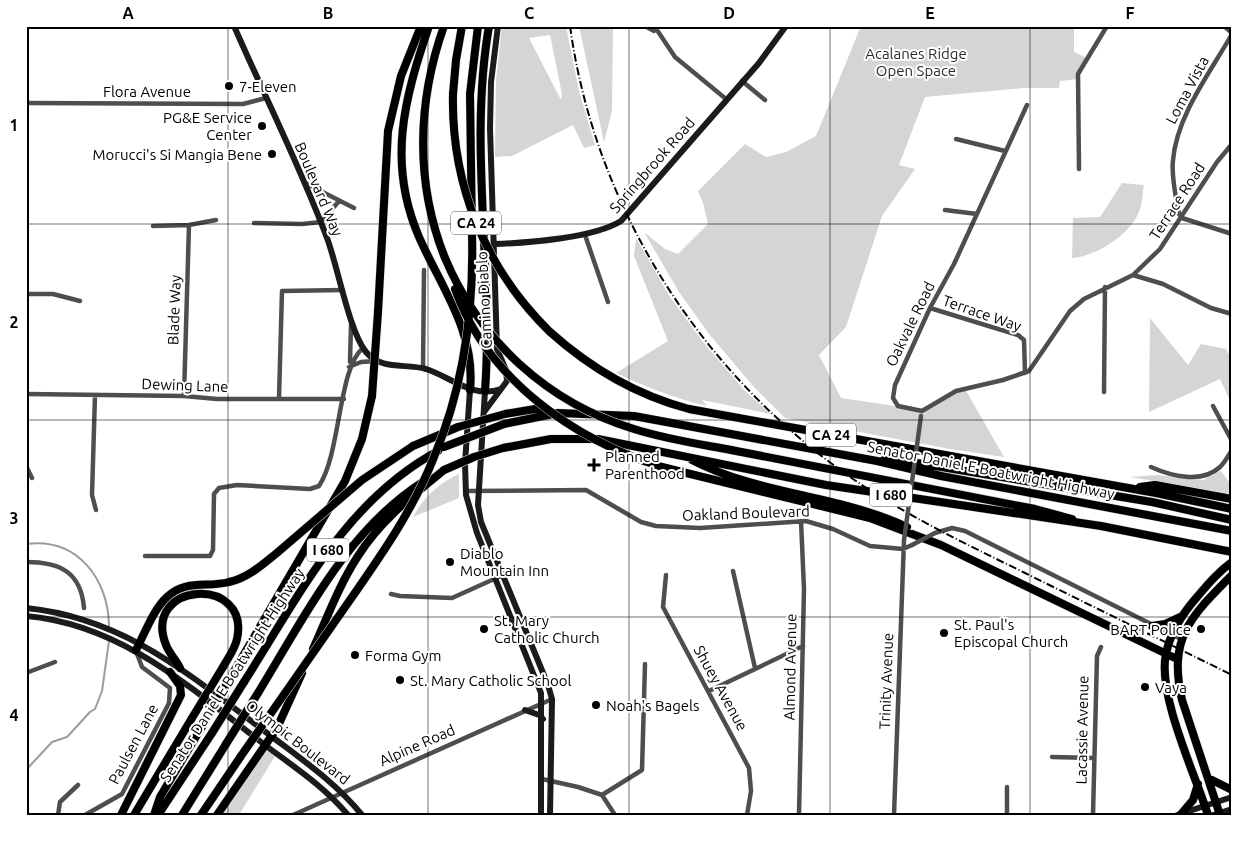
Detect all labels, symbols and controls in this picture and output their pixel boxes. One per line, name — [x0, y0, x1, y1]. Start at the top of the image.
text: A — [122, 4, 134, 22]
text: B — [323, 4, 333, 22]
text: C — [524, 4, 534, 22]
text: D — [723, 4, 735, 22]
text: E — [925, 4, 935, 22]
text: F — [1126, 4, 1135, 22]
park label: Acalanes Ridge Open Space — [865, 45, 967, 79]
street label: Loma Vista — [1162, 53, 1212, 127]
place label: 7-Eleven — [239, 78, 297, 95]
marker: 7-Eleven — [223, 80, 235, 92]
street label: Flora Avenue — [103, 83, 191, 100]
place label: PG&E Service Center — [163, 109, 252, 143]
street label: Springbrook Road — [606, 114, 698, 216]
text: 1 — [9, 116, 19, 134]
marker: PG&E Service Center — [256, 120, 268, 132]
street label: Boulevard Way — [292, 139, 346, 239]
place label: Morucci's Si Mangia Bene — [93, 146, 262, 163]
marker: Morucci's Si Mangia Bene — [266, 148, 278, 160]
street label: Terrace Road — [1146, 159, 1208, 243]
road number: CA 24 — [451, 212, 501, 234]
street label: Camino Diablo — [473, 251, 495, 349]
street label: Blade Way — [164, 275, 184, 345]
street label: Oakvale Road — [882, 279, 938, 369]
street label: Terrace Way — [940, 292, 1024, 334]
text: 2 — [9, 313, 19, 331]
street label: Dewing Lane — [141, 375, 229, 395]
road number: CA 24 — [806, 424, 856, 446]
street label: Senator Daniel E Boatwright Highway — [866, 438, 1116, 502]
place label: Planned Parenthood — [605, 448, 685, 482]
marker: Planned Parenthood — [587, 458, 601, 472]
road number: I 680 — [870, 484, 912, 506]
street label: Oakland Boulevard — [682, 502, 810, 524]
text: 3 — [9, 509, 19, 527]
road number: I 680 — [307, 538, 349, 562]
place label: Diablo Mountain Inn — [460, 545, 549, 579]
marker: Diablo Mountain Inn — [444, 556, 456, 568]
street label: Senator Daniel E Boatwright Highway — [156, 565, 308, 785]
place label: St. Mary Catholic Church — [494, 612, 600, 646]
street label: Almond Avenue — [781, 614, 799, 720]
place label: St. Paul's Episcopal Church — [954, 616, 1068, 650]
place label: BART Police — [1110, 621, 1191, 638]
marker: St. Mary Catholic Church — [478, 623, 490, 635]
marker: BART Police — [1195, 623, 1207, 635]
marker: St. Paul's Episcopal Church — [938, 627, 950, 639]
street label: Trinity Avenue — [876, 632, 896, 730]
street label: Shuey Avenue — [691, 643, 751, 733]
place label: Forma Gym — [365, 647, 441, 664]
marker: Forma Gym — [349, 649, 361, 661]
place label: St. Mary Catholic School — [410, 672, 572, 689]
marker: St. Mary Catholic School — [394, 674, 406, 686]
street label: Lacassie Avenue — [1073, 675, 1091, 785]
place label: Vaya — [1155, 679, 1187, 696]
marker: Vaya — [1139, 681, 1151, 693]
street label: Olympic Boulevard — [243, 696, 353, 788]
place label: Noah's Bagels — [606, 697, 700, 714]
marker: Noah's Bagels — [590, 699, 602, 711]
street label: Paulsen Lane — [105, 701, 161, 787]
text: 4 — [9, 706, 19, 724]
street label: Alpine Road — [377, 721, 457, 769]

